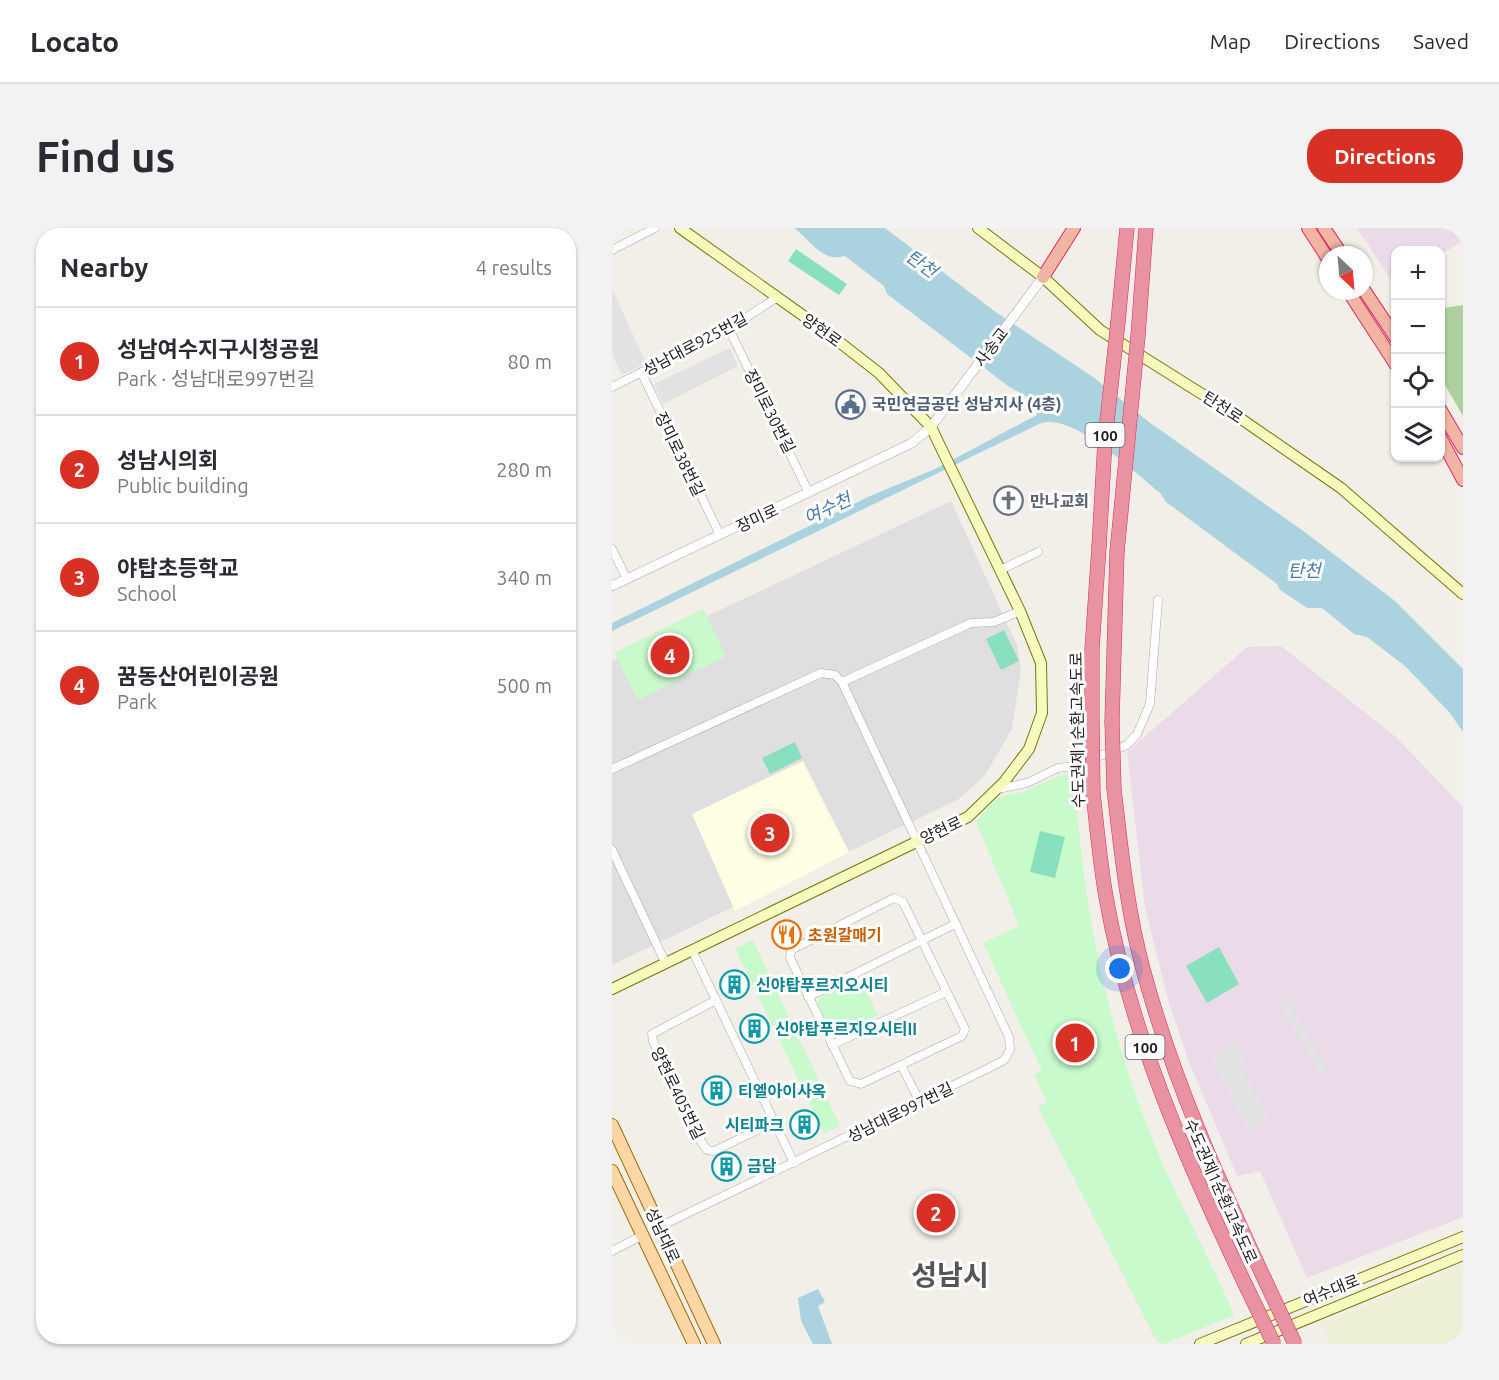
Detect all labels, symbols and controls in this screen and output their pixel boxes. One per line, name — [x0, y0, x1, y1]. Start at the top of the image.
text: Locato — [30, 26, 119, 57]
text: Map — [1210, 29, 1251, 53]
text: Directions — [1284, 29, 1380, 53]
text: Saved — [1413, 29, 1469, 53]
button: Directions — [1307, 129, 1463, 183]
text: Find us — [36, 133, 175, 180]
water label: 탄천 — [903, 245, 943, 282]
north arrow — [1319, 246, 1373, 300]
map controls — [1391, 246, 1445, 462]
button: + — [1391, 246, 1445, 300]
text: Nearby — [60, 253, 148, 282]
text: 4 results — [476, 256, 552, 279]
button: − — [1391, 300, 1445, 354]
street label: 성남대로925번길 — [640, 309, 750, 379]
street label: 양현로 — [799, 310, 845, 350]
street label: 사송교 — [971, 324, 1011, 370]
text: 성남여수지구시청공원 — [117, 336, 319, 361]
text: 1 — [74, 350, 85, 373]
text: 80 m — [508, 350, 552, 373]
button: locate — [1391, 354, 1445, 408]
street label: 장미로30번길 — [741, 366, 799, 456]
text: Park · 성남대로997번길 — [117, 367, 315, 390]
street label: 탄천로 — [1200, 387, 1247, 427]
public building icon: 국민연금공단 성남지사 (4층) — [835, 388, 867, 420]
place label: 국민연금공단 성남지사 (4층) — [872, 395, 1062, 414]
button: layers — [1391, 408, 1445, 462]
street label: 장미로38번길 — [652, 409, 708, 499]
road number: 100 — [1086, 423, 1124, 447]
text: 성남시의회 — [117, 447, 218, 472]
text: 2 — [74, 458, 85, 481]
text: 280 m — [496, 458, 552, 481]
text: Public building — [117, 474, 249, 497]
church icon: 만나교회 — [993, 485, 1025, 517]
water label: 여수천 — [800, 487, 856, 528]
place label: 만나교회 — [1030, 492, 1089, 510]
street label: 장미로 — [733, 500, 781, 535]
text: 야탑초등학교 — [117, 555, 238, 580]
water label: 탄천 — [1287, 560, 1323, 580]
text: 3 — [74, 566, 85, 589]
text: 340 m — [496, 566, 552, 589]
text: School — [117, 582, 177, 605]
pin: 4 — [650, 632, 690, 678]
street label: 수도권제1순환고속도로 — [1067, 651, 1087, 808]
text: 꿈동산어린이공원 — [117, 663, 279, 688]
text: 4 — [74, 674, 85, 697]
text: 500 m — [496, 674, 552, 697]
text: Park — [117, 690, 157, 713]
pin: 3 — [750, 810, 790, 856]
street label: 양현로 — [917, 812, 965, 847]
restaurant icon: 초원갈매기 — [771, 919, 803, 951]
place label: 초원갈매기 — [808, 926, 882, 944]
your location — [1105, 954, 1134, 983]
building icon: 신야탑푸르지오시티 — [719, 969, 751, 1001]
place label: 신야탑푸르지오시티 — [756, 976, 888, 994]
building icon: 신야탑푸르지오시티II — [738, 1013, 770, 1045]
place label: 신야탑푸르지오시티II — [775, 1020, 917, 1038]
pin: 1 — [1056, 1020, 1094, 1066]
road number: 100 — [1126, 1035, 1164, 1059]
street label: 양현로405번길 — [648, 1044, 708, 1142]
building icon: 티엘아이사옥 — [701, 1075, 733, 1107]
street label: 성남대로997번길 — [844, 1079, 956, 1145]
place label: 티엘아이사옥 — [738, 1082, 826, 1100]
building icon: 시티파크 — [789, 1109, 821, 1141]
place label: 시티파크 — [725, 1116, 784, 1134]
street label: 수도권제1순환고속도로 — [1181, 1116, 1261, 1266]
building icon: 금담 — [710, 1150, 742, 1182]
place label: 금담 — [747, 1157, 777, 1175]
pin: 2 — [916, 1190, 956, 1236]
street label: 성남대로 — [642, 1205, 684, 1266]
district label: 성남시 — [911, 1259, 989, 1290]
street label: 여수대로 — [1300, 1271, 1362, 1309]

